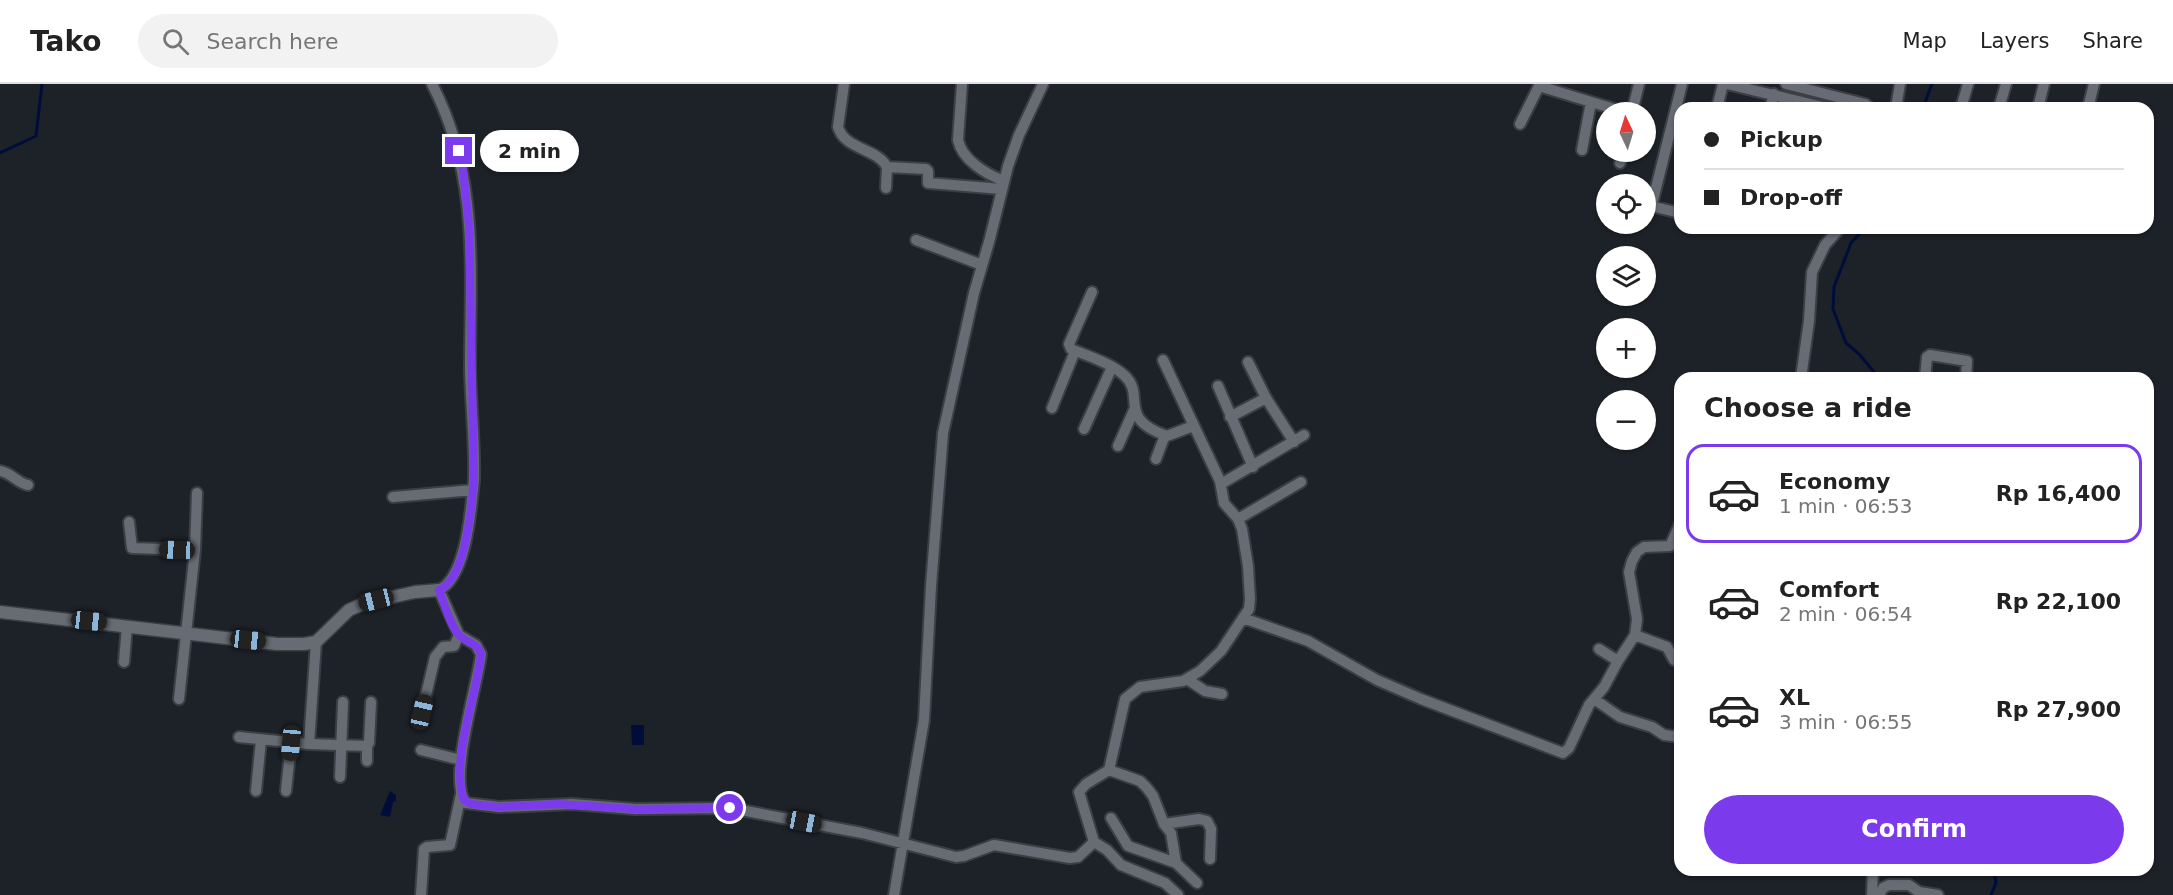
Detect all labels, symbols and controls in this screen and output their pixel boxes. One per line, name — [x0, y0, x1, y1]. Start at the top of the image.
search box — [138, 14, 558, 68]
text: Tako — [30, 25, 102, 58]
icon: search — [159, 25, 192, 58]
text: Search here — [207, 29, 339, 54]
text: Map — [1903, 29, 1947, 53]
text: Layers — [1980, 29, 2049, 53]
text: Share — [2082, 29, 2143, 53]
north arrow — [1596, 102, 1656, 162]
map controls — [1596, 102, 1656, 450]
text: Pickup — [1740, 127, 1823, 152]
callout: 2 min — [480, 130, 579, 172]
route end — [445, 137, 472, 164]
text: 2 min — [498, 139, 561, 163]
button: locate — [1596, 174, 1656, 234]
text: Drop-off — [1740, 185, 1842, 210]
button: layers — [1596, 246, 1656, 306]
button: + — [1596, 318, 1656, 378]
button: − — [1596, 390, 1656, 450]
text: Choose a ride — [1704, 392, 1912, 423]
icon: car — [1707, 467, 1761, 521]
text: Economy — [1779, 469, 1890, 494]
text: Rp 16,400 — [1996, 481, 2121, 506]
text: 1 min · 06:53 — [1779, 494, 1913, 518]
car — [159, 540, 195, 560]
icon: car — [1707, 575, 1761, 629]
text: Comfort — [1779, 577, 1879, 602]
car — [356, 587, 396, 613]
text: Rp 22,100 — [1996, 589, 2121, 614]
text: 2 min · 06:54 — [1779, 602, 1913, 626]
car — [70, 610, 108, 632]
car — [229, 629, 267, 651]
icon: car — [1707, 683, 1761, 737]
text: XL — [1779, 685, 1810, 710]
car — [409, 692, 435, 732]
text: Rp 27,900 — [1996, 697, 2121, 722]
text: 3 min · 06:55 — [1779, 710, 1913, 734]
car — [280, 724, 302, 762]
route start — [716, 794, 743, 821]
button: Confirm — [1704, 795, 2124, 864]
car — [785, 810, 823, 834]

